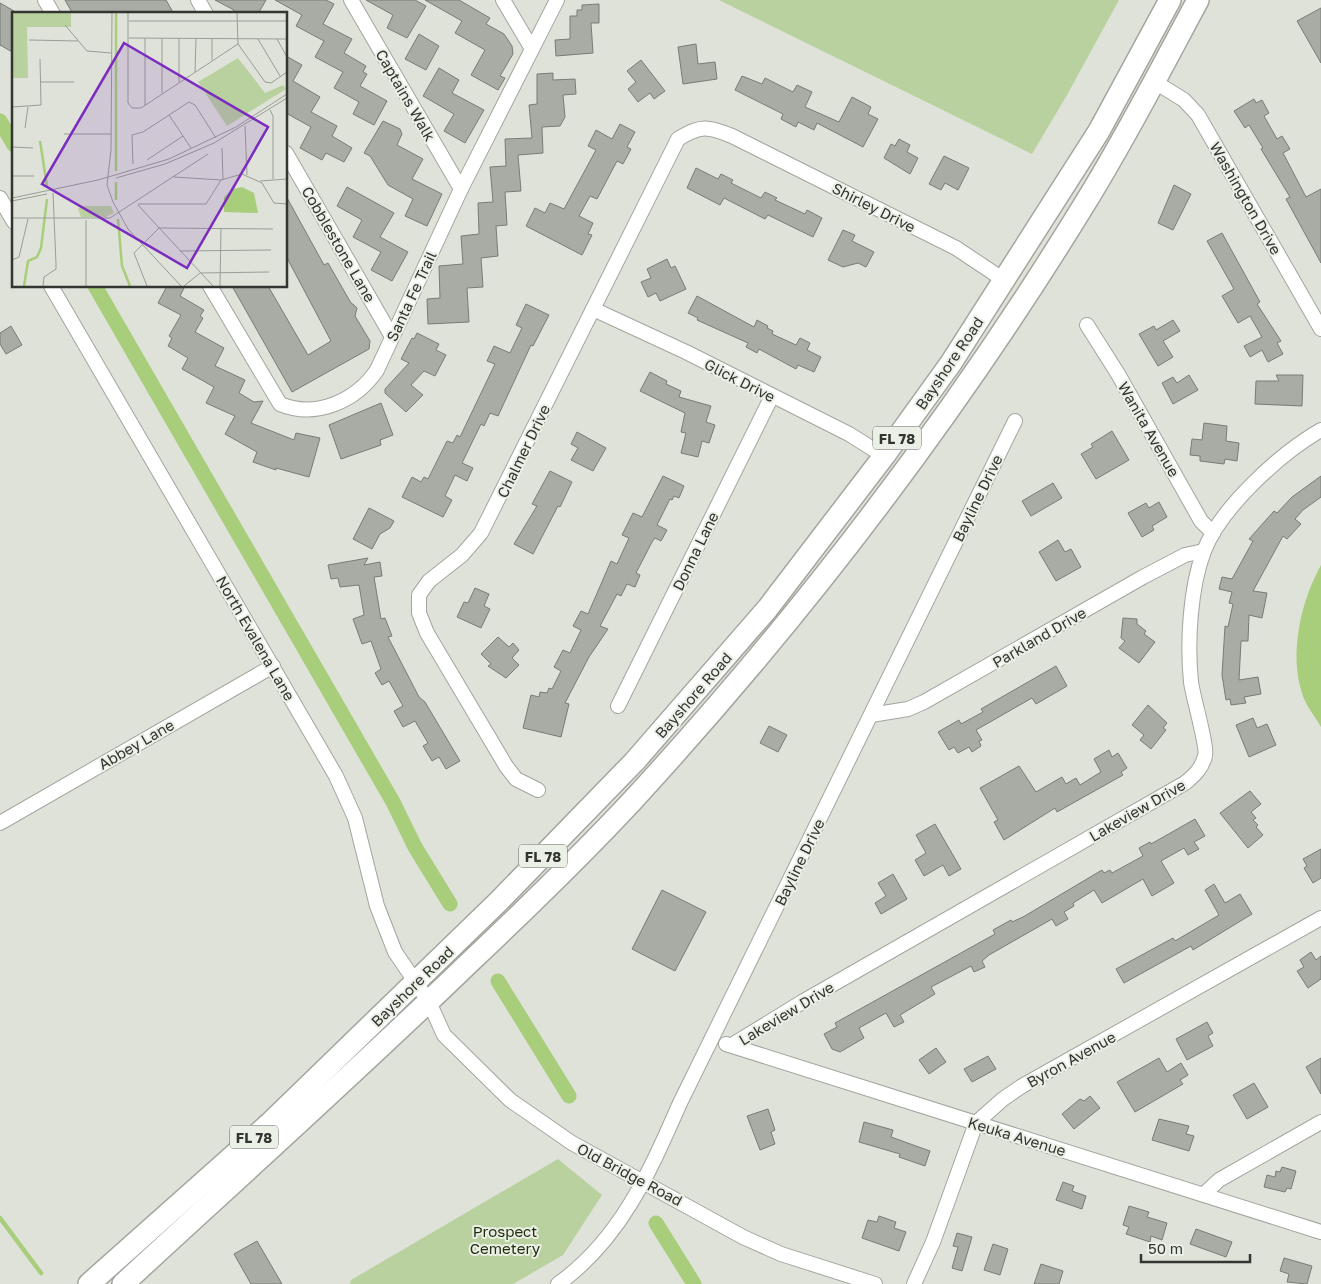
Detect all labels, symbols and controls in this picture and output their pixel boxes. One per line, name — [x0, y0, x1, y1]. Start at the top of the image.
inset map — [12, 12, 288, 288]
street label: Captains Walk — [372, 46, 440, 144]
street label: Washington Drive — [1206, 138, 1286, 258]
street label: Shirley Drive — [829, 178, 919, 236]
street label: Cobblestone Lane — [299, 183, 380, 305]
street label: Santa Fe Trail — [382, 248, 440, 344]
street label: Bayshore Road — [911, 313, 987, 413]
street label: Glick Drive — [702, 355, 779, 406]
street label: Wanita Avenue — [1115, 378, 1184, 480]
street label: Chalmer Drive — [493, 401, 553, 501]
road number: FL 78 — [873, 426, 921, 449]
street label: Bayline Drive — [948, 451, 1006, 544]
street label: Donna Lane — [668, 508, 722, 593]
street label: North Evalena Lane — [213, 573, 299, 704]
street label: Parkland Drive — [989, 603, 1089, 671]
street label: Bayshore Road — [651, 648, 735, 742]
street label: Abbey Lane — [95, 715, 177, 773]
street label: Lakeview Drive — [1086, 775, 1188, 845]
street label: Bayline Drive — [770, 815, 828, 908]
road number: FL 78 — [519, 844, 567, 868]
street label: Bayshore Road — [367, 942, 457, 1030]
street label: Lakeview Drive — [735, 977, 837, 1048]
street label: Byron Avenue — [1023, 1027, 1119, 1091]
street label: Keuka Avenue — [966, 1113, 1068, 1160]
road number: FL 78 — [230, 1126, 278, 1148]
street label: Old Bridge Road — [574, 1139, 686, 1209]
park label: Prospect Cemetery — [470, 1222, 541, 1257]
scale bar — [1141, 1232, 1250, 1264]
text: 50 m — [1148, 1239, 1183, 1257]

